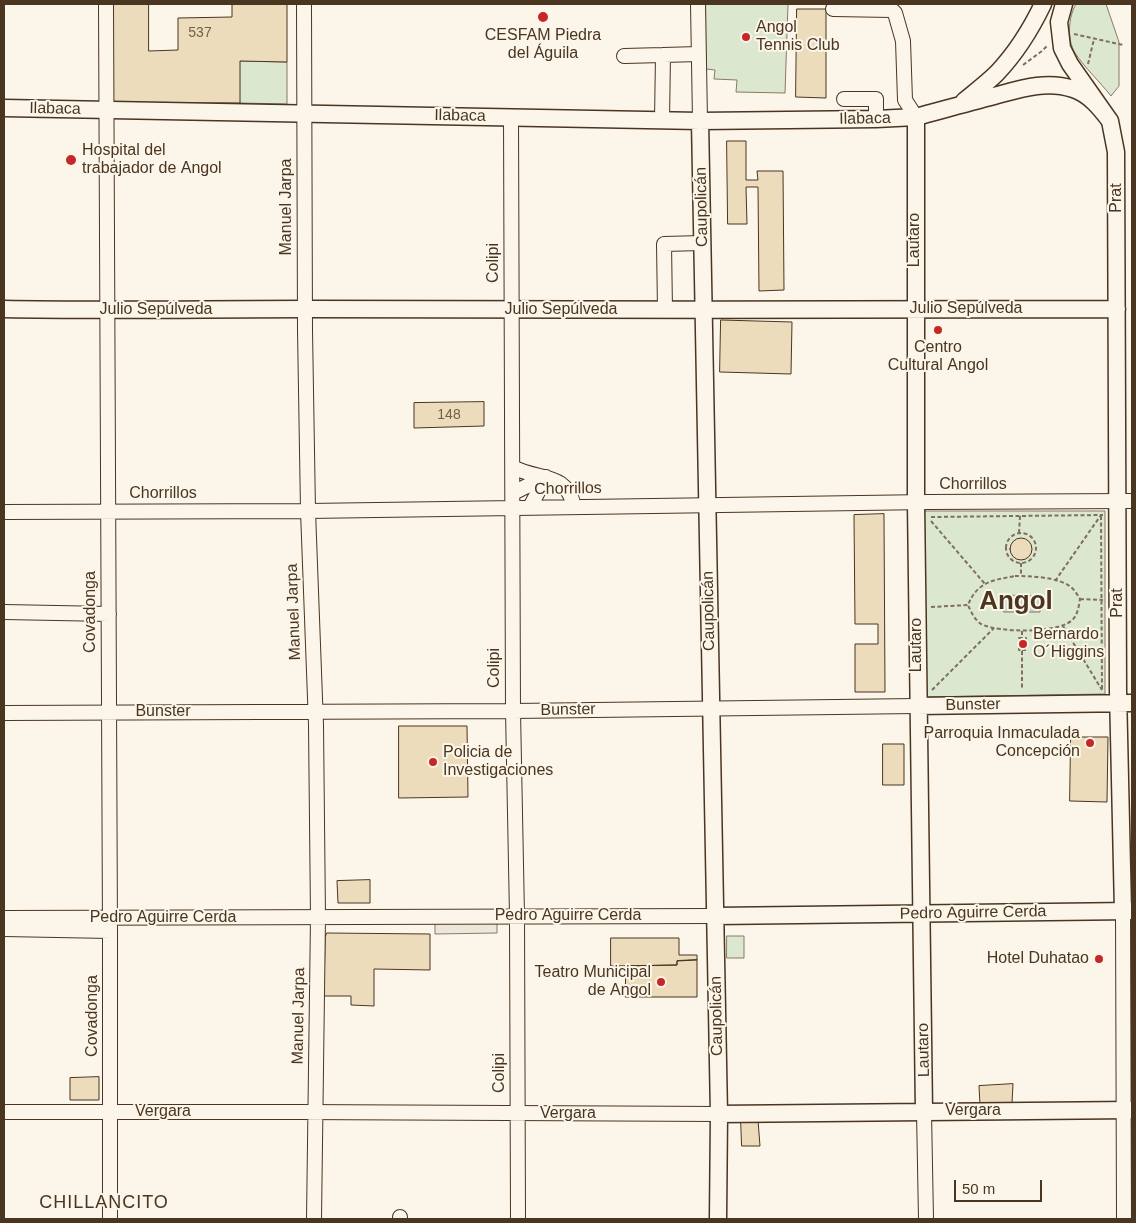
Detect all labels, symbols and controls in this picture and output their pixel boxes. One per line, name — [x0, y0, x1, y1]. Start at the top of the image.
marker: CESFAM Piedra del Águila — [536, 10, 550, 24]
place label: Angol Tennis Club — [756, 18, 840, 56]
house number: 537 — [188, 25, 212, 41]
place label: CESFAM Piedra del Águila — [485, 26, 601, 64]
marker: Angol Tennis Club — [740, 31, 752, 43]
street label: Ilabaca — [29, 99, 81, 119]
street label: Ilabaca — [434, 106, 486, 126]
street label: Ilabaca — [839, 109, 891, 129]
place label: Hospital del trabajador de Angol — [82, 141, 222, 179]
marker: Hospital del trabajador de Angol — [64, 153, 78, 167]
street label: Manuel Jarpa — [277, 159, 297, 255]
street label: Caupolicán — [692, 167, 712, 247]
street label: Prat — [1107, 183, 1127, 213]
street label: Lautaro — [905, 213, 925, 267]
street label: Colipi — [484, 243, 504, 283]
street label: Julio Sepúlveda — [910, 299, 1022, 319]
street label: Julio Sepúlveda — [100, 300, 212, 320]
street label: Julio Sepúlveda — [505, 300, 617, 320]
marker: Centro Cultural Angol — [932, 324, 944, 336]
place label: Centro Cultural Angol — [888, 338, 988, 376]
house number: 148 — [437, 407, 461, 423]
street label: Chorrillos — [939, 475, 1007, 495]
street label: Chorrillos — [534, 479, 602, 499]
street label: Chorrillos — [129, 484, 197, 504]
street label: Manuel Jarpa — [283, 563, 305, 661]
street label: Covadonga — [81, 571, 101, 653]
street label: Caupolicán — [699, 571, 719, 651]
district label: Angol — [979, 586, 1053, 618]
street label: Prat — [1108, 588, 1128, 618]
street label: Lautaro — [907, 618, 927, 672]
place label: Bernardo O´Higgins — [1033, 625, 1104, 663]
marker: Bernardo O´Higgins — [1017, 638, 1029, 650]
street label: Colipi — [485, 648, 505, 688]
street label: Bunster — [945, 695, 1001, 715]
street label: Bunster — [540, 700, 596, 720]
street label: Bunster — [135, 702, 191, 722]
place label: Parroquia Inmaculada Concepción — [923, 724, 1080, 762]
marker: Parroquia Inmaculada Concepción — [1084, 737, 1096, 749]
place label: Policia de Investigaciones — [443, 743, 553, 781]
marker: Policia de Investigaciones — [427, 756, 439, 768]
street label: Pedro Aguirre Cerda — [899, 902, 1047, 924]
street label: Pedro Aguirre Cerda — [495, 906, 641, 926]
street label: Pedro Aguirre Cerda — [90, 908, 236, 928]
place label: Hotel Duhatao — [987, 949, 1089, 969]
marker: Hotel Duhatao — [1093, 953, 1105, 965]
place label: Teatro Municipal de Angol — [534, 963, 651, 1001]
street label: Manuel Jarpa — [289, 967, 309, 1065]
street label: Covadonga — [83, 975, 103, 1057]
marker: Teatro Municipal de Angol — [655, 976, 667, 988]
street label: Caupolicán — [707, 976, 727, 1056]
street label: Lautaro — [914, 1023, 934, 1077]
street label: Colipi — [490, 1053, 510, 1093]
street label: Vergara — [945, 1101, 1001, 1121]
street label: Vergara — [135, 1102, 191, 1122]
street label: Vergara — [540, 1104, 596, 1124]
scale bar — [956, 1170, 1044, 1202]
text: 50 m — [962, 1180, 995, 1197]
district label: CHILLANCITO — [38, 1192, 170, 1214]

